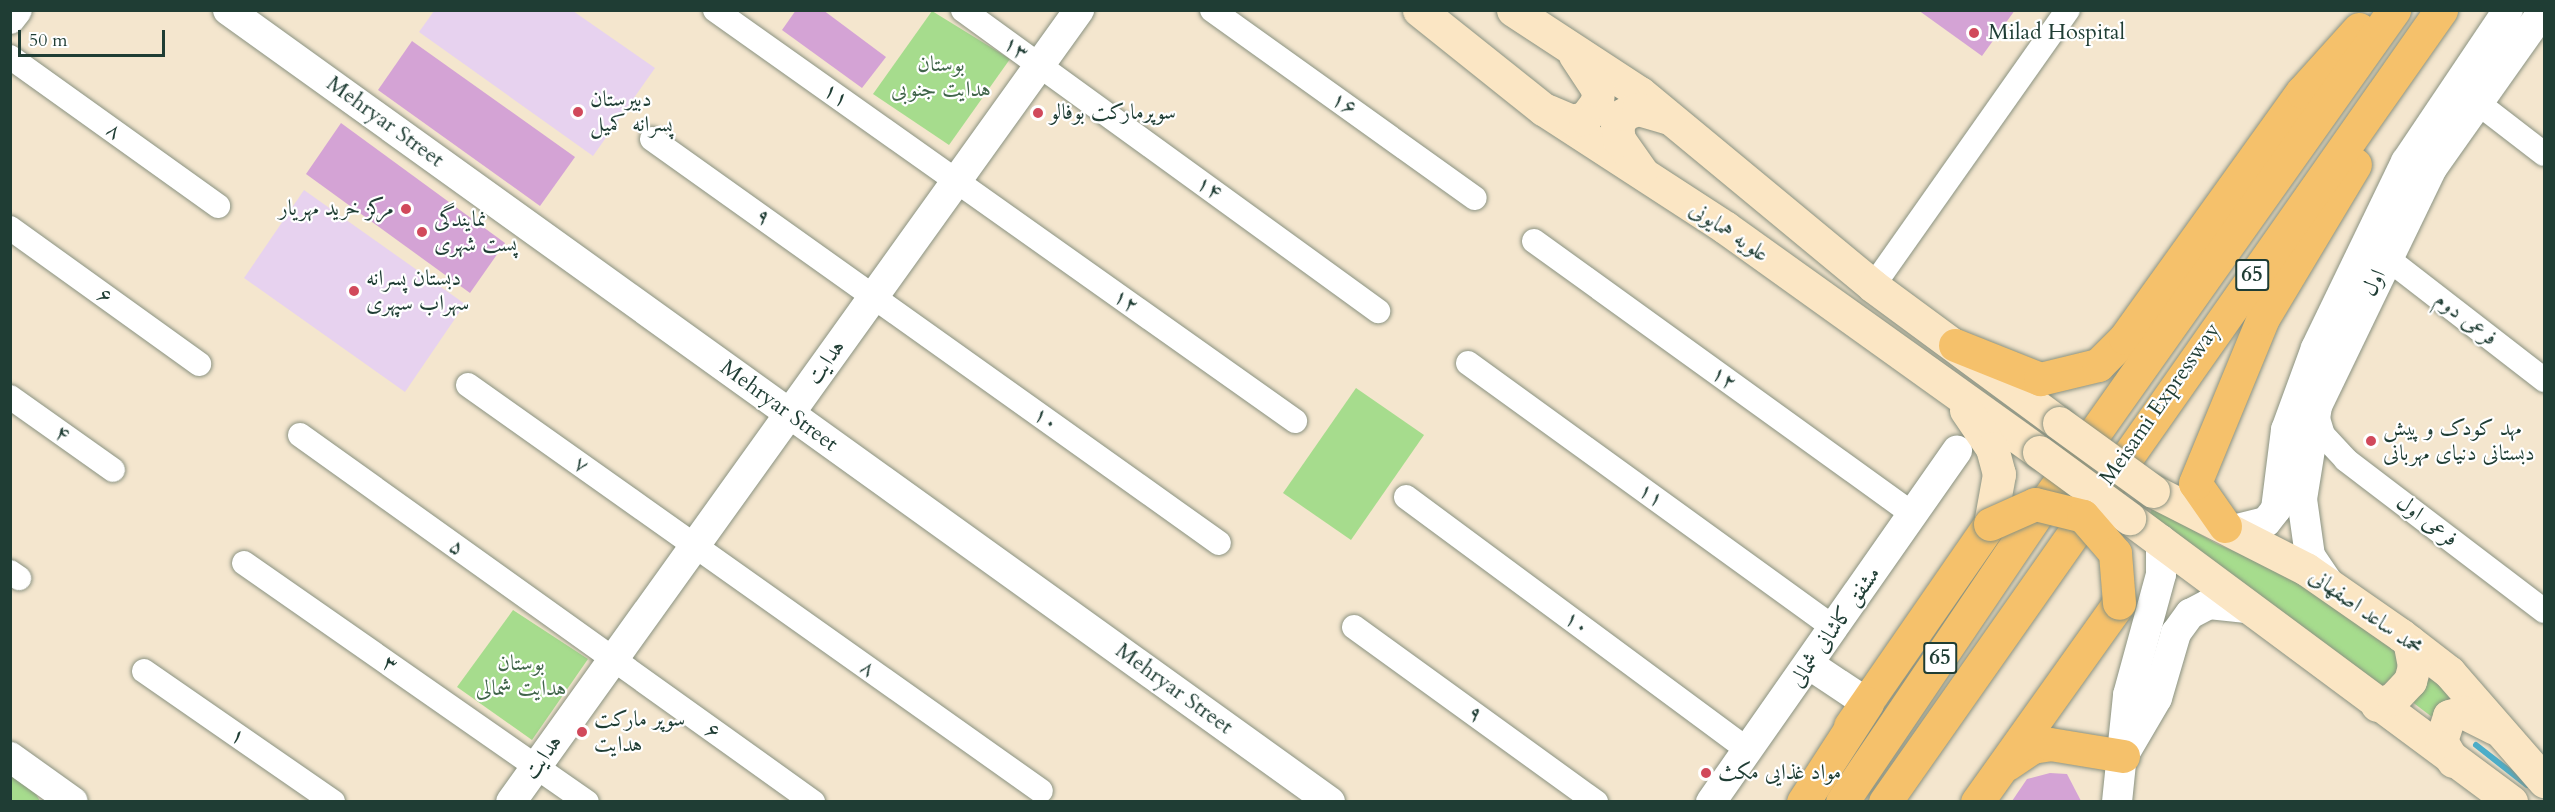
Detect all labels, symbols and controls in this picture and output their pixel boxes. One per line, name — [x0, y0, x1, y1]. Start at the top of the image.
scale bar — [21, 18, 168, 56]
place label: Milad Hospital — [1988, 20, 2125, 46]
marker: Milad Hospital — [1965, 24, 1983, 42]
text: 50 m — [29, 28, 68, 53]
street label: ۱۳ — [998, 30, 1034, 66]
park label: بوستان هدایت جنوبی — [891, 51, 991, 102]
street label: Mehryar Street — [321, 71, 449, 173]
street label: ۱۱ — [818, 77, 854, 113]
place label: دبیرستان پسرانه کمیل — [590, 86, 673, 138]
street label: ۱۶ — [1326, 86, 1362, 122]
place label: سوپرمارکت بوفالو — [1050, 100, 1176, 126]
marker: دبیرستان پسرانه کمیل — [571, 105, 585, 119]
marker: سوپرمارکت بوفالو — [1031, 106, 1045, 120]
street label: ۸ — [101, 117, 127, 145]
street label: ۱۴ — [1191, 170, 1227, 206]
place label: مرکز خرید مهریار — [279, 196, 394, 222]
street label: علویه همایونی — [1684, 196, 1774, 268]
marker: مرکز خرید مهریار — [399, 202, 413, 216]
street label: ۹ — [750, 202, 776, 232]
place label: نمایندگی پست شهری — [434, 206, 517, 258]
marker: نمایندگی پست شهری — [415, 225, 429, 239]
road number: 65 — [2234, 257, 2270, 293]
place label: دبستان پسرانه سهراب سپهری — [366, 265, 469, 316]
street label: اول — [2356, 265, 2392, 301]
street label: ۶ — [92, 282, 118, 310]
street label: ۱۲ — [1108, 283, 1144, 319]
marker: دبستان پسرانه سهراب سپهری — [347, 284, 361, 298]
street label: فرعی دوم — [2429, 286, 2503, 352]
street label: Meisami Expressway — [2094, 318, 2226, 490]
street label: هدایت — [801, 335, 851, 389]
street label: Mehryar Street — [715, 355, 843, 457]
street label: ۱۲ — [1706, 360, 1742, 396]
street label: ۱۰ — [1028, 401, 1064, 437]
place label: مهد کودک و پیش دبستانی دنیای‌ مهربانی — [2383, 415, 2535, 466]
street label: ۴ — [49, 420, 75, 448]
marker: مهد کودک و پیش دبستانی دنیای‌ مهربانی — [2364, 434, 2378, 448]
street label: ۷ — [568, 450, 594, 480]
street label: ۱۱ — [1633, 477, 1669, 513]
street label: فرعی اول — [2391, 489, 2463, 553]
street label: ۵ — [444, 533, 470, 561]
street label: مشفق کاشانی شمالی — [1784, 561, 1886, 693]
street label: محمد ساعد اصفهانی — [2304, 563, 2428, 661]
street label: ۱۰ — [1559, 605, 1595, 641]
street label: Mehryar Street — [1110, 638, 1238, 740]
road number: 65 — [1922, 640, 1958, 676]
street label: ۳ — [377, 649, 403, 679]
park label: بوستان هدایت شمالی — [476, 650, 566, 702]
street label: ۸ — [855, 653, 881, 683]
street label: ۹ — [1462, 700, 1488, 728]
place label: سوپر مارکت هدایت — [594, 706, 685, 758]
street label: ۶ — [700, 716, 726, 746]
street label: ۱ — [225, 721, 251, 751]
marker: سوپر مارکت هدایت — [575, 725, 589, 739]
street label: هدایت — [518, 730, 568, 784]
place label: مواد غذایی مکث — [1718, 760, 1841, 786]
marker: مواد غذایی مکث — [1699, 766, 1713, 780]

